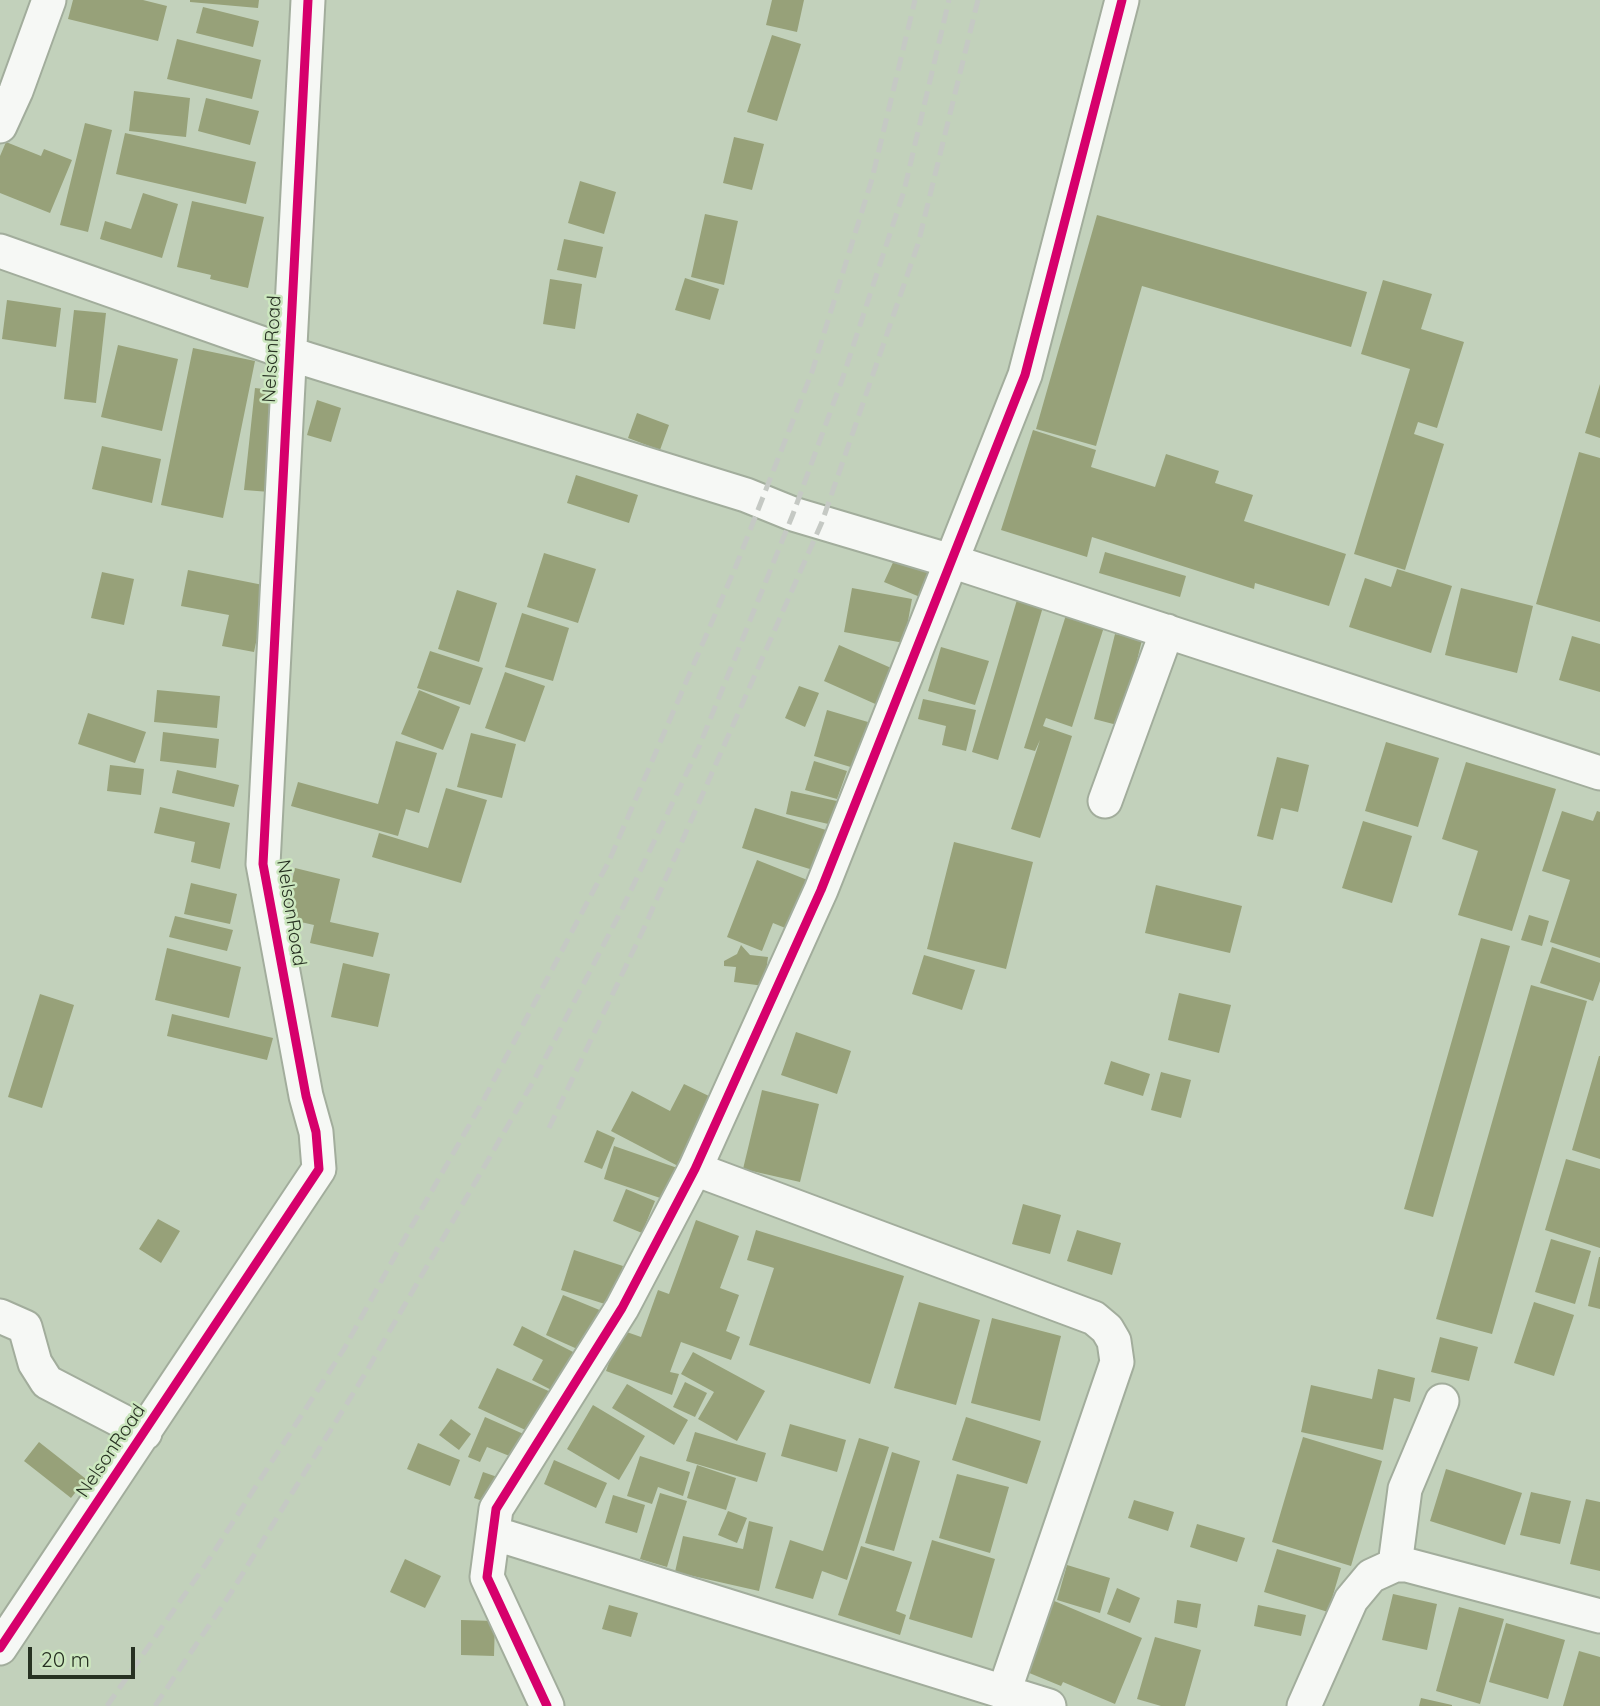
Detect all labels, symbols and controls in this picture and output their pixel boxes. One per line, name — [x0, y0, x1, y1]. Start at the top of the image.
street label: NelsonRoad — [258, 295, 286, 403]
street label: NelsonRoad — [271, 858, 311, 968]
street label: NelsonRoad — [72, 1400, 150, 1502]
scale bar — [32, 1632, 138, 1676]
text: 20 m — [41, 1646, 90, 1672]

